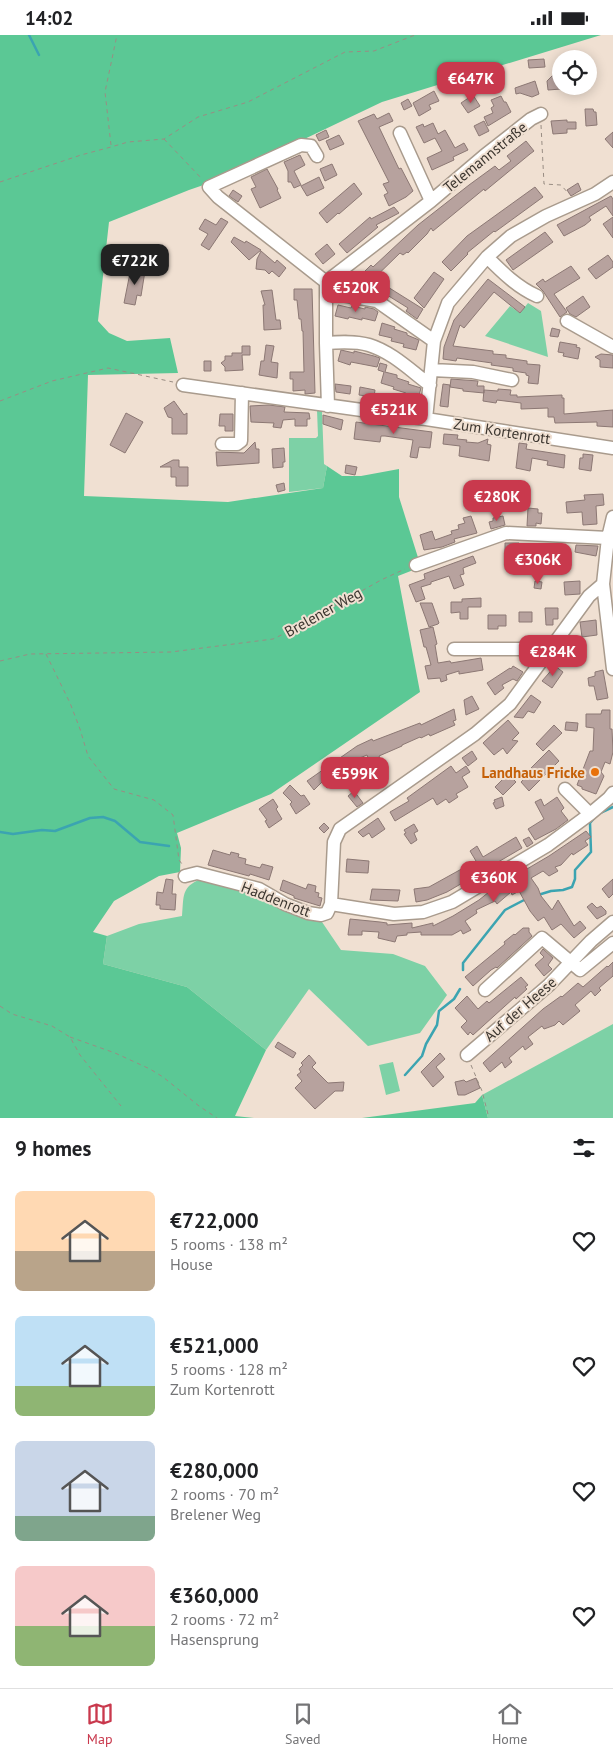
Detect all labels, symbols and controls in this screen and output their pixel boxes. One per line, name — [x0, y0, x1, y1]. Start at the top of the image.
text: 14:02 — [25, 6, 73, 30]
map controls — [552, 50, 597, 95]
button: locate — [552, 50, 597, 95]
pin: €647K — [436, 62, 506, 104]
text: €647K — [448, 68, 494, 88]
street label: Telemannstraße — [439, 117, 531, 197]
pin: €722K — [100, 243, 170, 286]
text: €722K — [112, 250, 158, 270]
pin: €520K — [321, 271, 391, 313]
text: €520K — [333, 277, 379, 297]
pin: €521K — [359, 393, 429, 435]
text: €521K — [371, 399, 417, 419]
street label: Zum Kortenrott — [452, 414, 552, 448]
pin: €280K — [462, 479, 532, 522]
text: €280K — [474, 486, 520, 506]
pin: €306K — [503, 543, 573, 585]
text: €306K — [515, 549, 561, 569]
street label: Brelener Weg — [281, 583, 365, 641]
pin: €284K — [518, 635, 588, 677]
text: €284K — [530, 641, 576, 661]
pin: €599K — [320, 757, 390, 799]
text: €599K — [332, 763, 378, 783]
place label: Landhaus Fricke — [482, 763, 585, 782]
marker: Landhaus Fricke — [589, 766, 601, 778]
pin: €360K — [459, 861, 529, 903]
text: €360K — [471, 867, 517, 887]
street label: Haddenrott — [239, 877, 313, 921]
street label: Auf der Heese — [480, 972, 560, 1046]
icon: filters — [570, 1134, 598, 1162]
text: 9 homes — [15, 1135, 91, 1162]
text: €722,000 — [170, 1207, 259, 1234]
icon: home — [55, 1211, 115, 1271]
icon: heart — [570, 1227, 598, 1255]
text: 5 rooms · 138 m² — [170, 1234, 288, 1254]
text: House — [170, 1254, 213, 1274]
text: €521,000 — [170, 1332, 259, 1359]
icon: home — [55, 1336, 115, 1396]
icon: heart — [570, 1352, 598, 1380]
text: 5 rooms · 128 m² — [170, 1359, 288, 1379]
text: Zum Kortenrott — [170, 1379, 275, 1399]
text: €280,000 — [170, 1457, 259, 1484]
icon: home — [55, 1461, 115, 1521]
icon: heart — [570, 1477, 598, 1505]
text: 2 rooms · 70 m² — [170, 1484, 279, 1504]
text: Brelener Weg — [170, 1504, 261, 1524]
text: €360,000 — [170, 1582, 259, 1609]
icon: home — [55, 1586, 115, 1646]
icon: heart — [570, 1602, 598, 1630]
text: 2 rooms · 72 m² — [170, 1609, 279, 1629]
text: Hasensprung — [170, 1629, 259, 1649]
tab: Map — [86, 1700, 114, 1748]
tab: Saved — [285, 1700, 321, 1748]
tab: Home — [492, 1700, 527, 1748]

